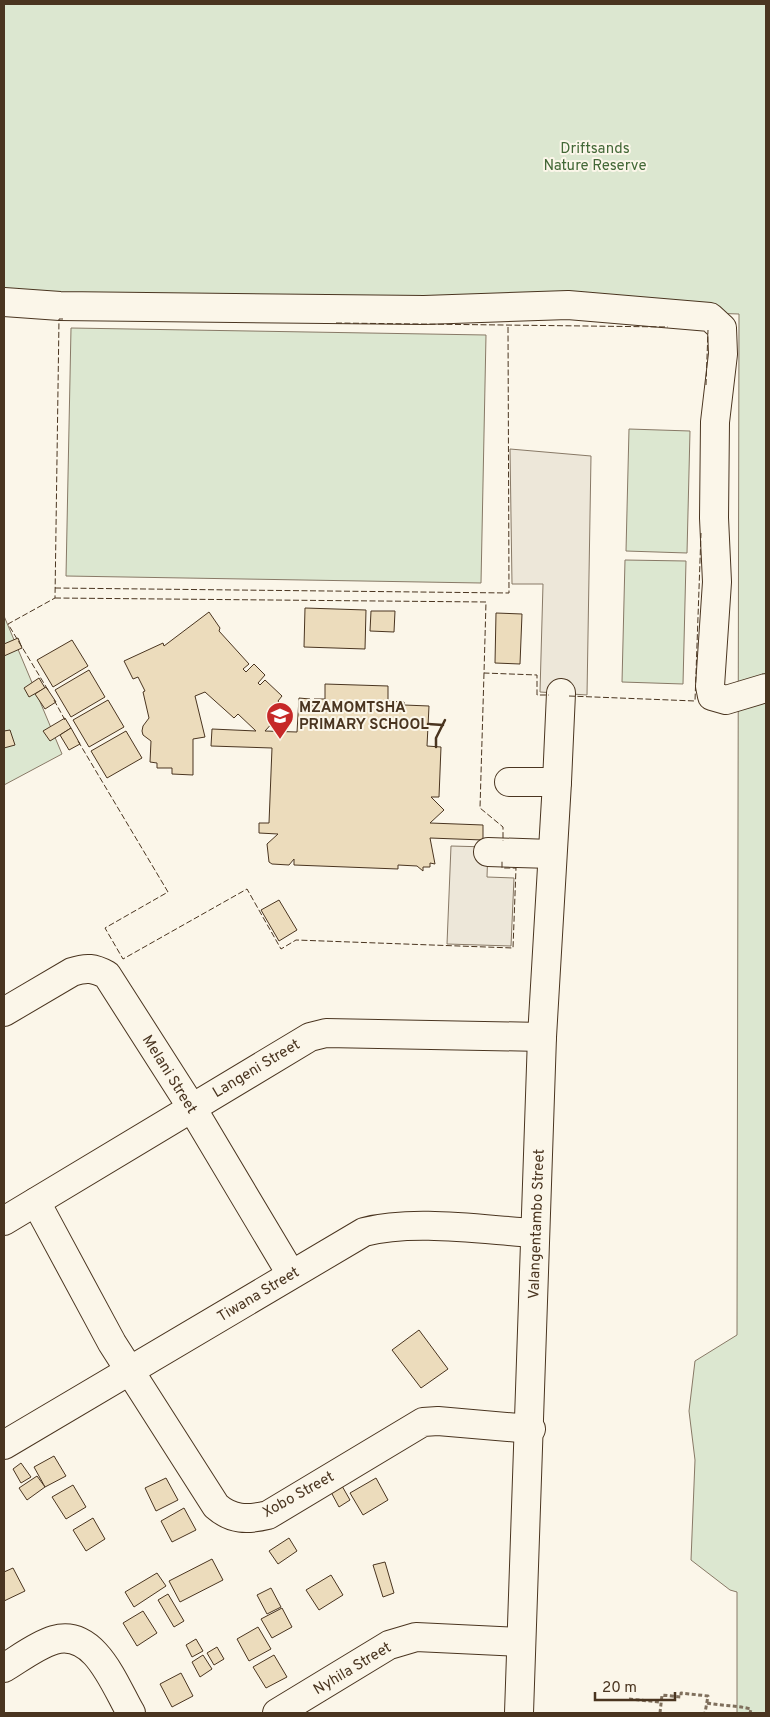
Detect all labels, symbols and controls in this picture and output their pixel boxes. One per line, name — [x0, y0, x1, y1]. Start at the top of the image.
park label: Driftsands Nature Reserve — [543, 140, 647, 176]
place label: MZAMOMTSHA PRIMARY SCHOOL — [299, 699, 429, 735]
school or university icon: MZAMOMTSHA PRIMARY SCHOOL — [265, 701, 295, 740]
street label: Melani Street — [137, 1032, 200, 1118]
street label: Langeni Street — [210, 1036, 304, 1103]
street label: Valangentambo Street — [525, 1149, 550, 1299]
street label: Tiwana Street — [214, 1263, 303, 1327]
street label: Xobo Street — [260, 1468, 338, 1523]
street label: Nyhila Street — [310, 1639, 395, 1700]
scale bar — [595, 1670, 675, 1702]
text: 20 m — [602, 1679, 637, 1698]

